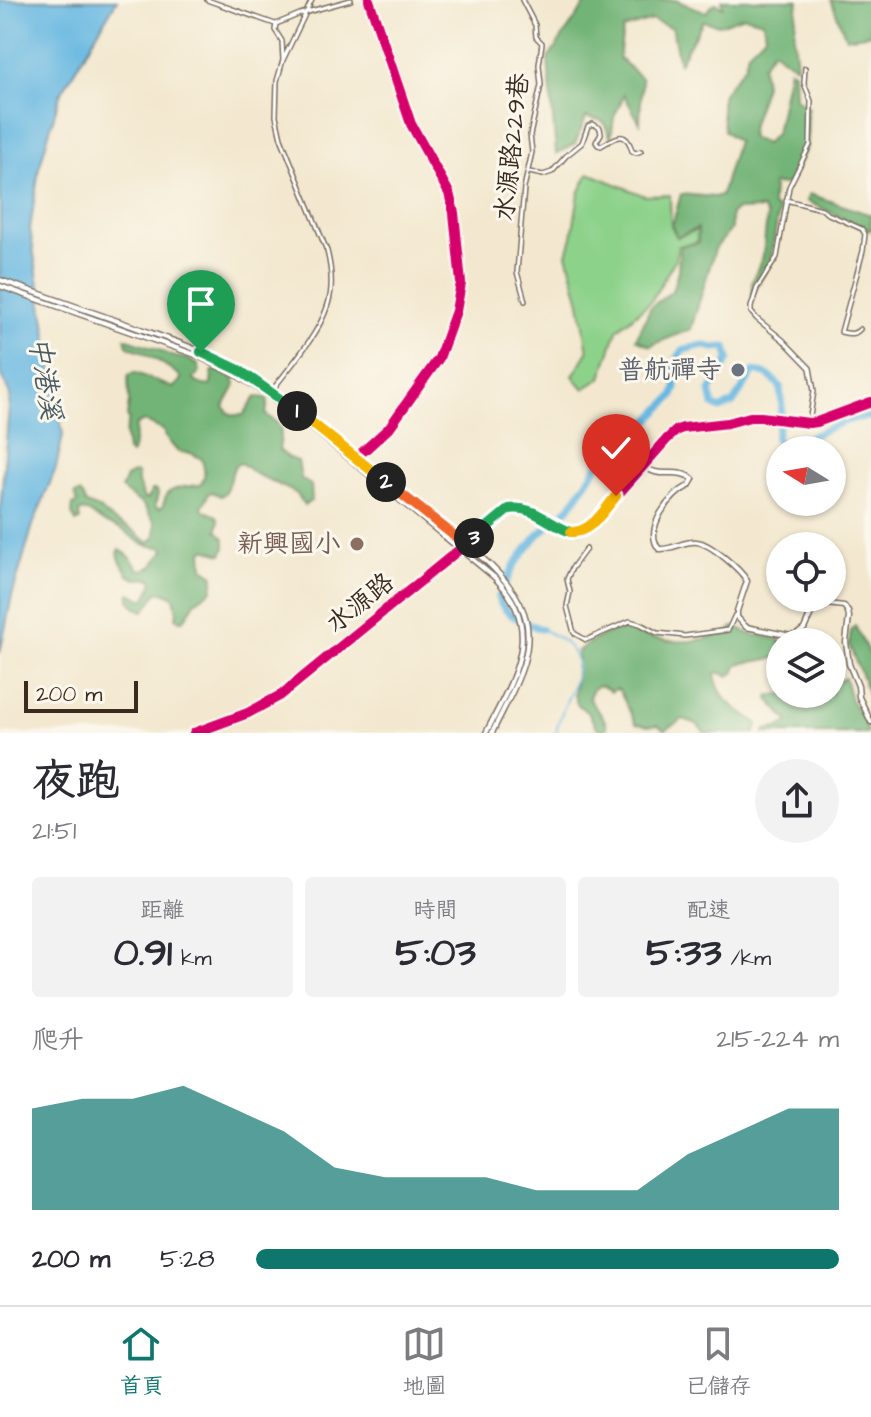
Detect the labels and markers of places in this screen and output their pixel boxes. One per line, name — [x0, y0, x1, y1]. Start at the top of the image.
pin — [167, 270, 235, 352]
place label: 普航禪寺 — [618, 352, 722, 388]
marker: 普航禪寺 — [729, 361, 747, 379]
pin: 1 — [277, 391, 317, 431]
pin — [582, 414, 650, 496]
pin: 2 — [366, 462, 406, 502]
pin: 3 — [454, 518, 494, 558]
place label: 新興國小 — [237, 526, 341, 562]
marker: 新興國小 — [348, 535, 366, 553]

